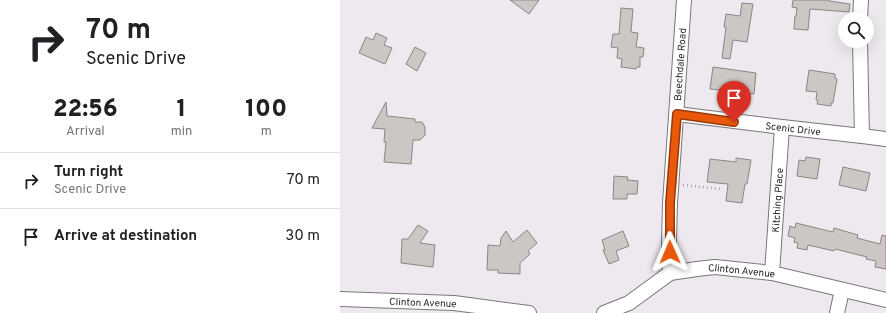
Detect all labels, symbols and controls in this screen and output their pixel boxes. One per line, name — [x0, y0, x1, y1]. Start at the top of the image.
map controls — [838, 12, 874, 48]
button: search — [838, 12, 874, 48]
text: 70 m — [86, 13, 151, 49]
icon: right — [20, 16, 72, 68]
street label: Beechdale Road — [672, 28, 690, 101]
text: Scenic Drive — [86, 48, 186, 71]
pin — [717, 81, 751, 122]
icon: arrive — [723, 87, 745, 109]
text: 22:56 — [53, 95, 118, 125]
text: 1 — [177, 95, 186, 125]
text: 100 — [245, 95, 287, 125]
street label: Scenic Drive — [764, 120, 821, 139]
text: Arrival — [66, 124, 105, 140]
text: min — [171, 124, 192, 140]
text: m — [261, 124, 272, 140]
text: Turn right — [54, 163, 123, 182]
street label: Kitching Place — [770, 168, 787, 233]
icon: right — [20, 170, 42, 192]
text: 70 m — [287, 171, 320, 190]
text: Scenic Drive — [54, 182, 126, 198]
icon: arrive — [20, 226, 42, 248]
text: Arrive at destination — [54, 227, 197, 246]
text: 30 m — [285, 227, 320, 246]
position arrow — [649, 231, 691, 273]
street label: Clinton Avenue — [708, 262, 776, 282]
street label: Clinton Avenue — [389, 296, 457, 311]

